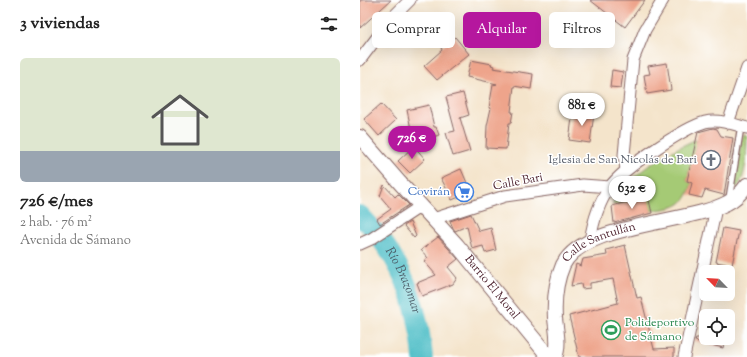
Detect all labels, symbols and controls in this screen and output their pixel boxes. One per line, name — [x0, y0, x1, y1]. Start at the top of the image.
text: 3 viviendas — [20, 12, 100, 36]
chip: Comprar — [372, 12, 455, 48]
chip: Alquilar — [463, 12, 541, 48]
chip: Filtros — [549, 12, 615, 48]
icon: filters — [318, 13, 340, 35]
icon: home — [144, 84, 216, 156]
pin: 881 € — [554, 93, 610, 127]
text: 881 € — [568, 97, 596, 115]
pin: 726 € — [384, 126, 440, 160]
text: 726 € — [397, 130, 427, 148]
church icon: Iglesia de San Nicolás de Bari — [700, 149, 722, 171]
place label: Iglesia de San Nicolás de Bari — [548, 151, 698, 169]
street label: Calle Bari — [491, 168, 545, 196]
pin: 632 € — [604, 176, 660, 210]
text: 632 € — [618, 180, 646, 198]
supermarket icon: Covirán — [453, 181, 475, 203]
place label: Covirán — [408, 183, 450, 201]
text: 726 €/mes — [20, 190, 93, 214]
text: 2 hab. · 76 m² — [20, 214, 92, 232]
street label: Calle Santullán — [558, 218, 638, 267]
text: Avenida de Sámano — [20, 232, 131, 250]
water label: Río Brazomar — [380, 244, 425, 316]
street label: Barrio El Moral — [460, 251, 524, 324]
north arrow — [699, 265, 735, 301]
map controls — [699, 265, 735, 345]
button: locate — [699, 309, 735, 345]
place label: Polideportivo de Sámano — [625, 314, 695, 346]
sports icon: Polideportivo de Sámano — [600, 319, 622, 341]

